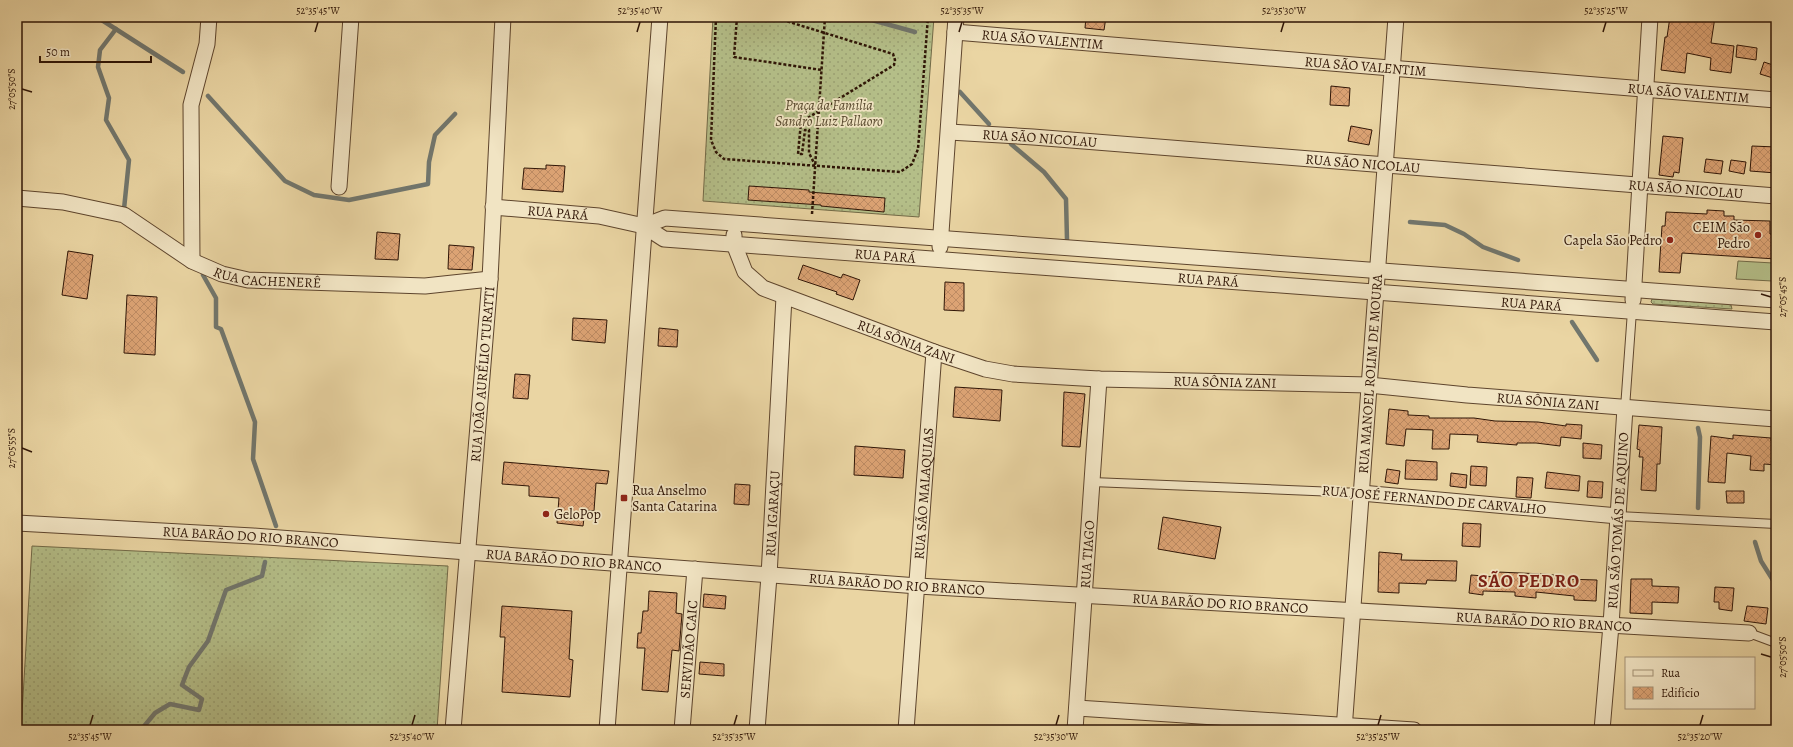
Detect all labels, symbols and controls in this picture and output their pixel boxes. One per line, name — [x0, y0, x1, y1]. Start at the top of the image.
text: 52°35'45"W — [296, 4, 340, 17]
text: 52°35'40"W — [618, 4, 663, 17]
text: 52°35'35"W — [940, 4, 984, 17]
text: 52°35'30"W — [1262, 4, 1307, 17]
text: 52°35'25"W — [1584, 4, 1628, 17]
street label: RUA SÃO VALENTIM — [981, 25, 1105, 54]
scale bar — [40, 38, 151, 64]
text: 50 m — [46, 44, 70, 60]
street label: RUA SÃO VALENTIM — [1304, 51, 1427, 81]
text: 27°05'50"S — [5, 68, 18, 110]
street label: RUA SÃO VALENTIM — [1627, 78, 1750, 107]
park label: Praça da Família Sandro Luiz Pallaoro — [775, 96, 883, 131]
street label: RUA SÃO NICOLAU — [982, 125, 1098, 152]
street label: RUA SÃO NICOLAU — [1305, 149, 1421, 177]
street label: RUA SÃO NICOLAU — [1628, 175, 1744, 203]
street label: RUA PARÁ — [527, 200, 590, 225]
place label: CEIM São Pedro — [1693, 218, 1750, 253]
marker: CEIM São Pedro — [1753, 230, 1763, 240]
place label: Capela São Pedro — [1564, 231, 1662, 250]
marker: Capela São Pedro — [1665, 235, 1675, 245]
street label: RUA PARÁ — [854, 244, 917, 267]
street label: RUA CACHENERÊ — [210, 262, 321, 292]
street label: RUA PARÁ — [1177, 268, 1240, 291]
street label: RUA MANOEL ROLIM DE MOURA — [1353, 273, 1387, 474]
text: 27°05'45"S — [1776, 277, 1789, 317]
street label: RUA JOÃO AURÉLIO TURATTI — [466, 286, 499, 463]
street label: RUA PARÁ — [1500, 292, 1563, 316]
street label: RUA SÔNIA ZANI — [855, 315, 958, 368]
street label: RUA SÔNIA ZANI — [1173, 371, 1277, 392]
street label: RUA SÔNIA ZANI — [1496, 388, 1600, 415]
street label: RUA SÃO MALAQUIAS — [909, 427, 938, 560]
text: 27°05'55"S — [5, 428, 18, 468]
street label: RUA SÃO TOMÁS DE AQUINO — [1603, 431, 1633, 610]
street label: RUA IGARAÇU — [761, 470, 784, 557]
place label: Rua Anselmo Santa Catarina — [632, 481, 718, 516]
street label: RUA JOSÉ FERNANDO DE CARVALHO — [1321, 481, 1547, 519]
marker: Rua Anselmo Santa Catarina — [619, 493, 629, 503]
place label: GeloPop — [554, 505, 601, 524]
marker: GeloPop — [541, 509, 551, 519]
street label: RUA TIAGO — [1075, 519, 1099, 589]
street label: RUA BARÃO DO RIO BRANCO — [162, 522, 340, 552]
street label: RUA BARÃO DO RIO BRANCO — [485, 544, 663, 576]
street label: RUA BARÃO DO RIO BRANCO — [808, 568, 986, 599]
district label: SÃO PEDRO — [1478, 569, 1580, 593]
street label: RUA BARÃO DO RIO BRANCO — [1132, 589, 1309, 618]
street label: SERVIDÃO CAIC — [675, 599, 702, 699]
street label: RUA BARÃO DO RIO BRANCO — [1455, 607, 1633, 636]
text: 27°05'50"S — [1776, 636, 1789, 678]
legend — [1625, 657, 1755, 709]
text: Rua — [1661, 665, 1680, 681]
text: Edifício — [1661, 685, 1699, 701]
text: 52°35'45"W — [68, 730, 112, 743]
text: 52°35'40"W — [390, 730, 435, 743]
text: 52°35'35"W — [712, 730, 756, 743]
text: 52°35'30"W — [1034, 730, 1079, 743]
text: 52°35'25"W — [1356, 730, 1400, 743]
text: 52°35'20"W — [1678, 730, 1723, 743]

